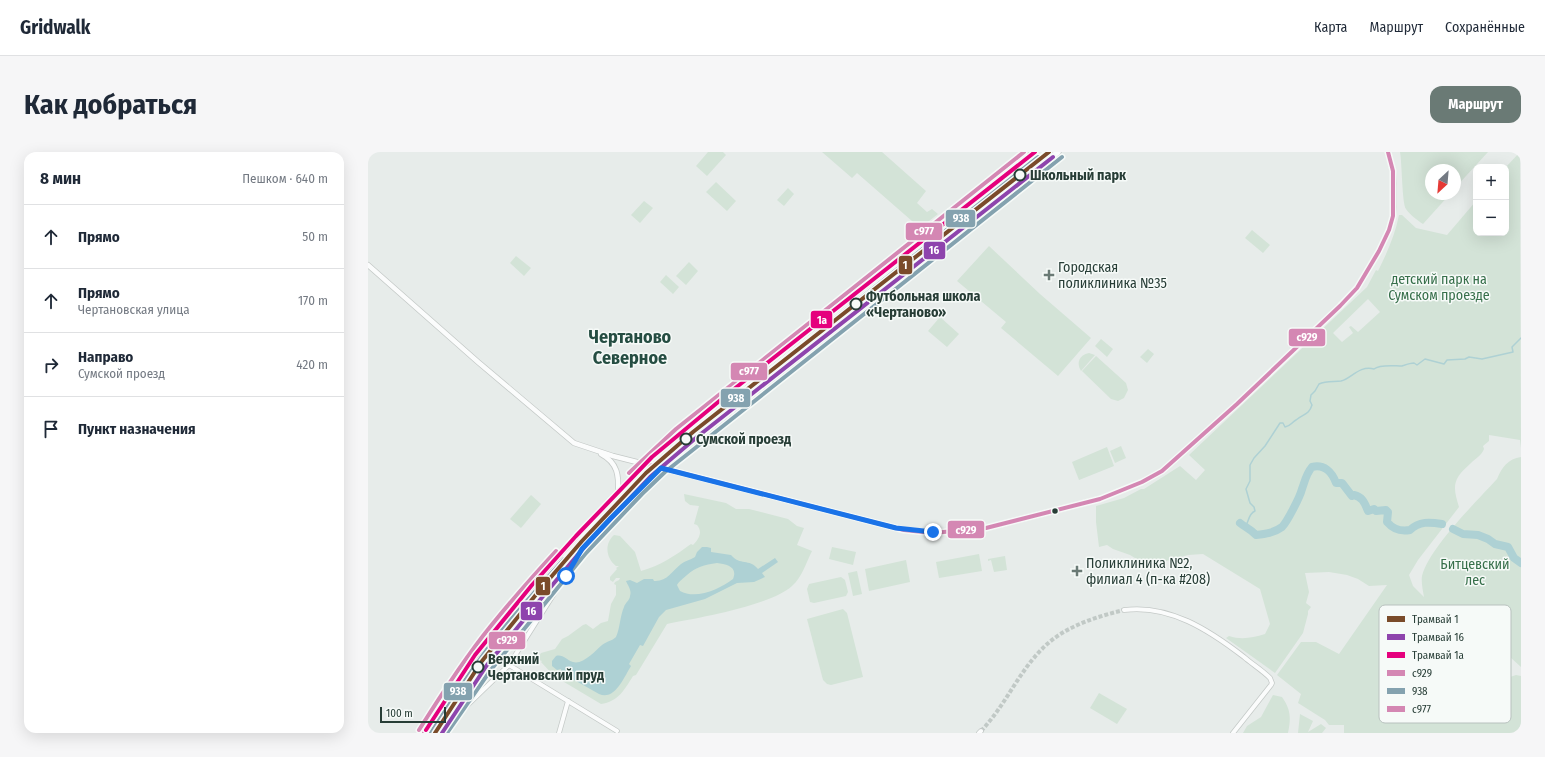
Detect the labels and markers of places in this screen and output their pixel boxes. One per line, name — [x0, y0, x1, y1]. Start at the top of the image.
place label: Школьный парк — [1030, 167, 1127, 184]
marker: Школьный парк — [1013, 168, 1027, 182]
place label: Городская поликлиника №35 — [1058, 259, 1167, 292]
marker: Городская поликлиника №35 — [1043, 269, 1055, 281]
place label: Футбольная школа «Чертаново» — [866, 288, 980, 321]
marker: Футбольная школа «Чертаново» — [849, 297, 863, 311]
place label: Сумской проезд — [696, 431, 791, 448]
marker: Сумской проезд — [679, 432, 693, 446]
unlabelled marker — [1050, 506, 1060, 516]
place label: Поликлиника №2, филиал 4 (п-ка #208) — [1086, 555, 1210, 588]
marker: Поликлиника №2, филиал 4 (п-ка #208) — [1071, 565, 1083, 577]
place label: Верхний Чертановский пруд — [488, 651, 604, 684]
marker: Верхний Чертановский пруд — [471, 660, 485, 674]

